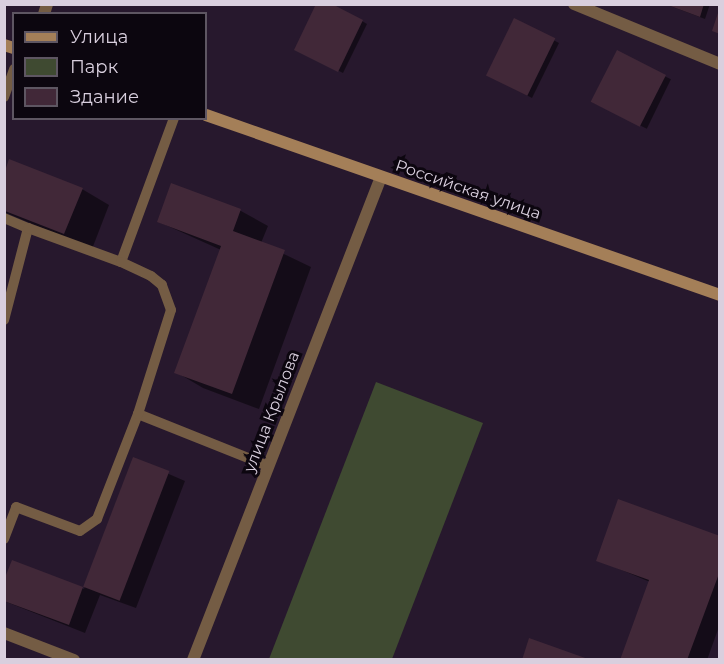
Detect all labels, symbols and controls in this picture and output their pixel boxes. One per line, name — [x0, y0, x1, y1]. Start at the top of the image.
legend — [12, 12, 207, 120]
text: Улица — [70, 26, 128, 48]
text: Парк — [70, 56, 118, 78]
text: Здание — [70, 86, 139, 108]
street label: Российская улица — [393, 156, 543, 224]
street label: улица Крылова — [240, 349, 304, 475]

